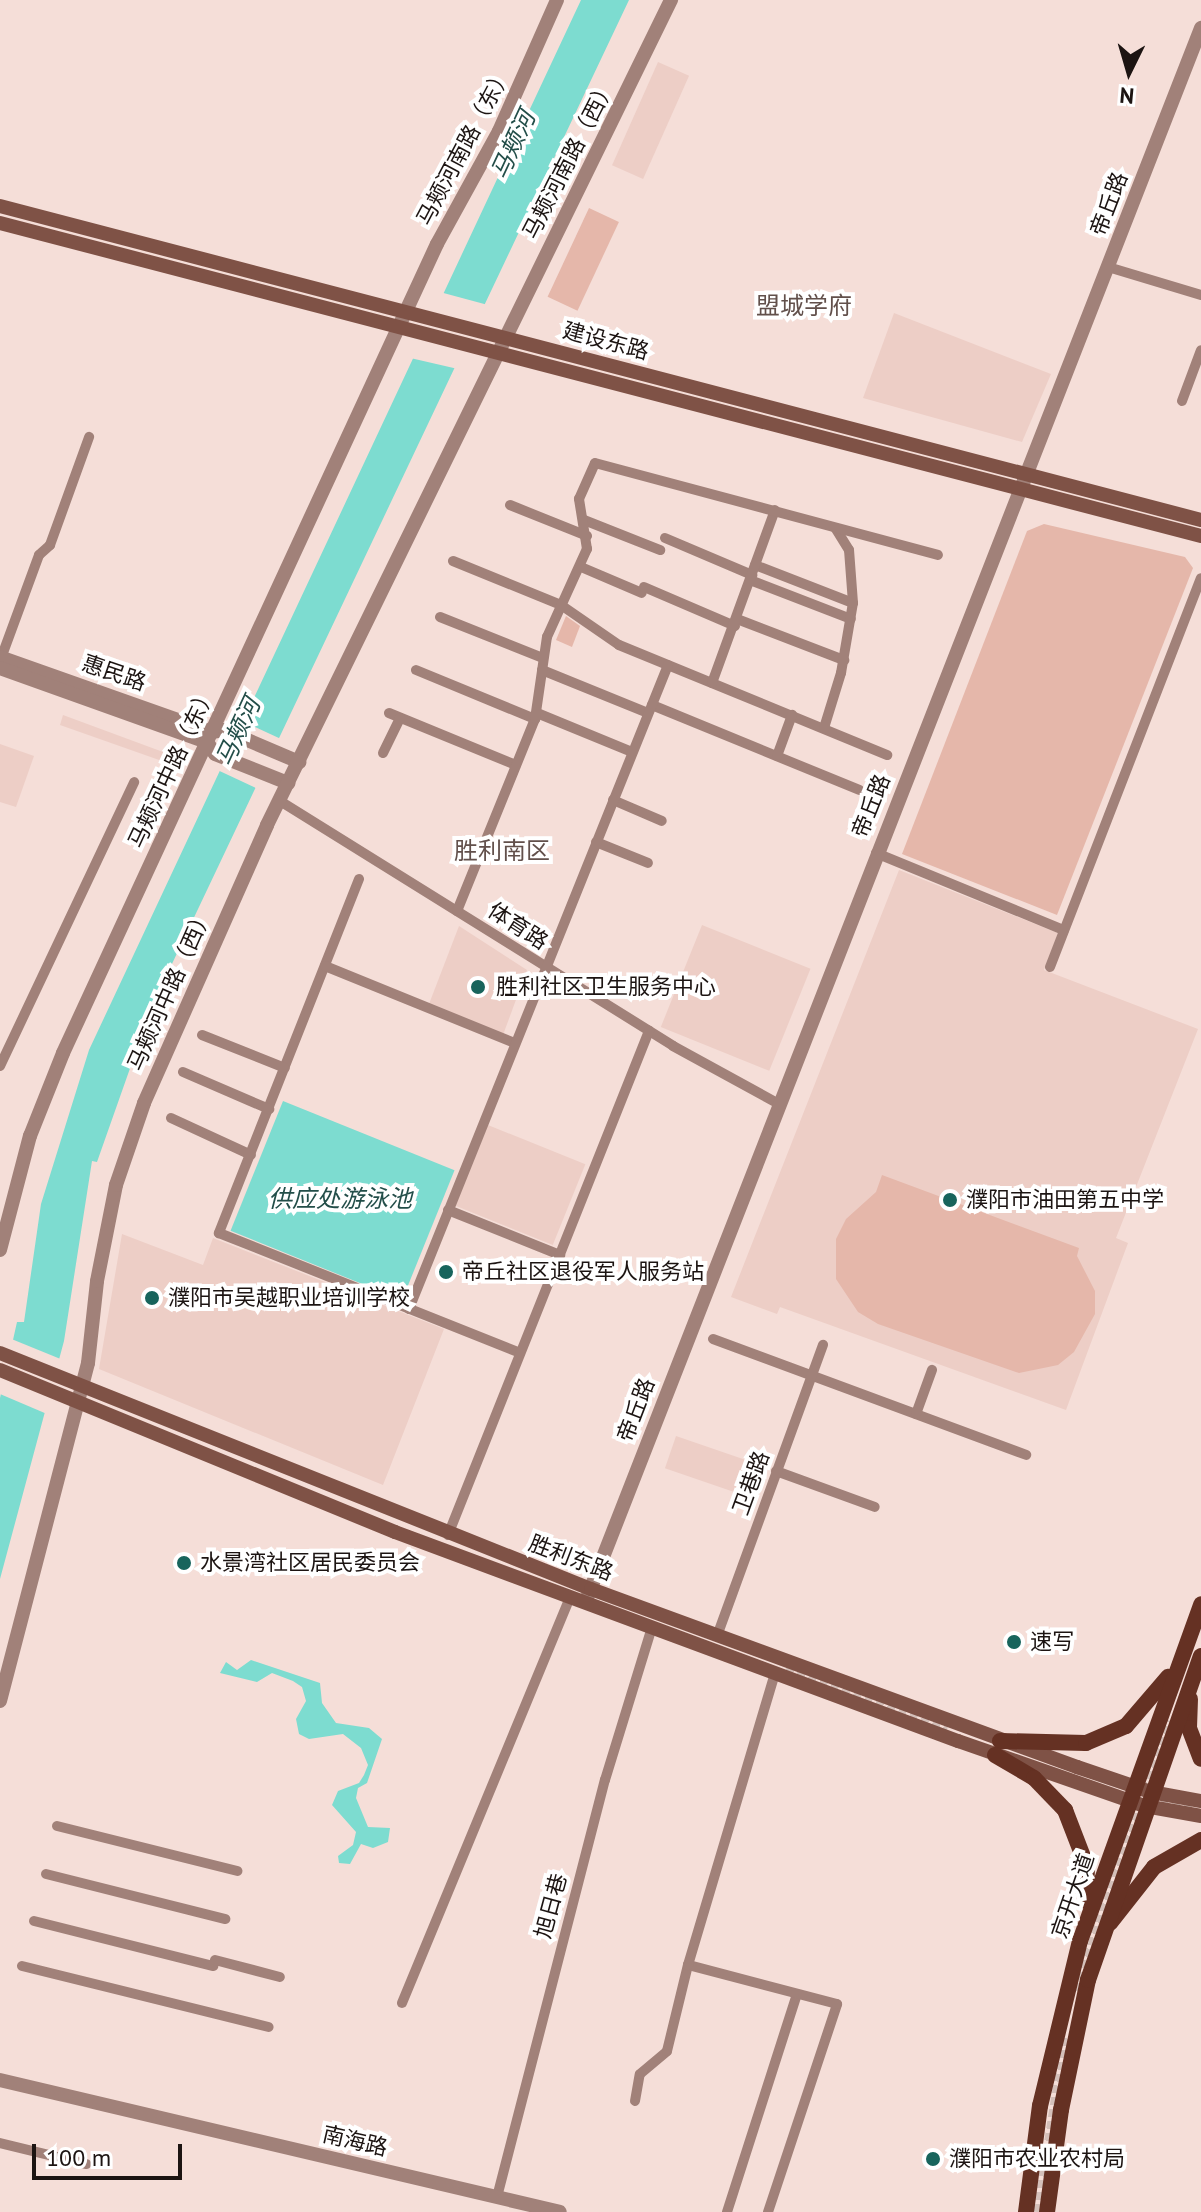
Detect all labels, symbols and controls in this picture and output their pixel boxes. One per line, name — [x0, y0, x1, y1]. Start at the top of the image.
north arrow — [1089, 32, 1169, 112]
street label: 马颊河南路（东） — [411, 62, 517, 230]
street label: 马颊河南路（西） — [517, 75, 621, 243]
text: N — [1118, 81, 1135, 110]
water label: 马颊河 — [485, 106, 541, 184]
street label: 帝丘路 — [1085, 168, 1133, 240]
district label: 盟城学府 — [756, 292, 852, 320]
street label: 建设东路 — [560, 317, 652, 365]
street label: 惠民路 — [79, 650, 149, 696]
street label: 马颊河中路（东） — [123, 682, 221, 852]
water label: 马颊河 — [210, 693, 266, 771]
street label: 帝丘路 — [846, 770, 896, 842]
district label: 胜利南区 — [454, 837, 550, 865]
street label: 体育路 — [483, 897, 553, 955]
street label: 马颊河中路（西） — [122, 903, 218, 1075]
place label: 胜利社区卫生服务中心 — [496, 974, 716, 1000]
marker: 胜利社区卫生服务中心 — [467, 976, 489, 998]
water label: 供应处游泳池 — [268, 1185, 412, 1213]
place label: 濮阳市油田第五中学 — [966, 1187, 1164, 1213]
marker: 濮阳市油田第五中学 — [941, 1191, 959, 1209]
place label: 帝丘社区退役军人服务站 — [462, 1259, 704, 1285]
marker: 帝丘社区退役军人服务站 — [437, 1263, 455, 1281]
place label: 濮阳市吴越职业培训学校 — [168, 1285, 410, 1311]
marker: 濮阳市吴越职业培训学校 — [143, 1289, 161, 1307]
street label: 帝丘路 — [612, 1374, 660, 1446]
street label: 卫巷路 — [727, 1447, 775, 1519]
street label: 胜利东路 — [525, 1530, 617, 1586]
place label: 水景湾社区居民委员会 — [200, 1550, 420, 1576]
marker: 水景湾社区居民委员会 — [175, 1554, 193, 1572]
place label: 速写 — [1030, 1629, 1074, 1655]
marker: 速写 — [1005, 1633, 1023, 1651]
street label: 京开大道 — [1046, 1850, 1100, 1942]
street label: 旭日巷 — [530, 1871, 572, 1941]
street label: 南海路 — [320, 2121, 390, 2161]
scale bar — [36, 2128, 186, 2178]
text: 100 m — [46, 2142, 111, 2173]
place label: 濮阳市农业农村局 — [949, 2146, 1125, 2172]
marker: 濮阳市农业农村局 — [924, 2150, 942, 2168]

